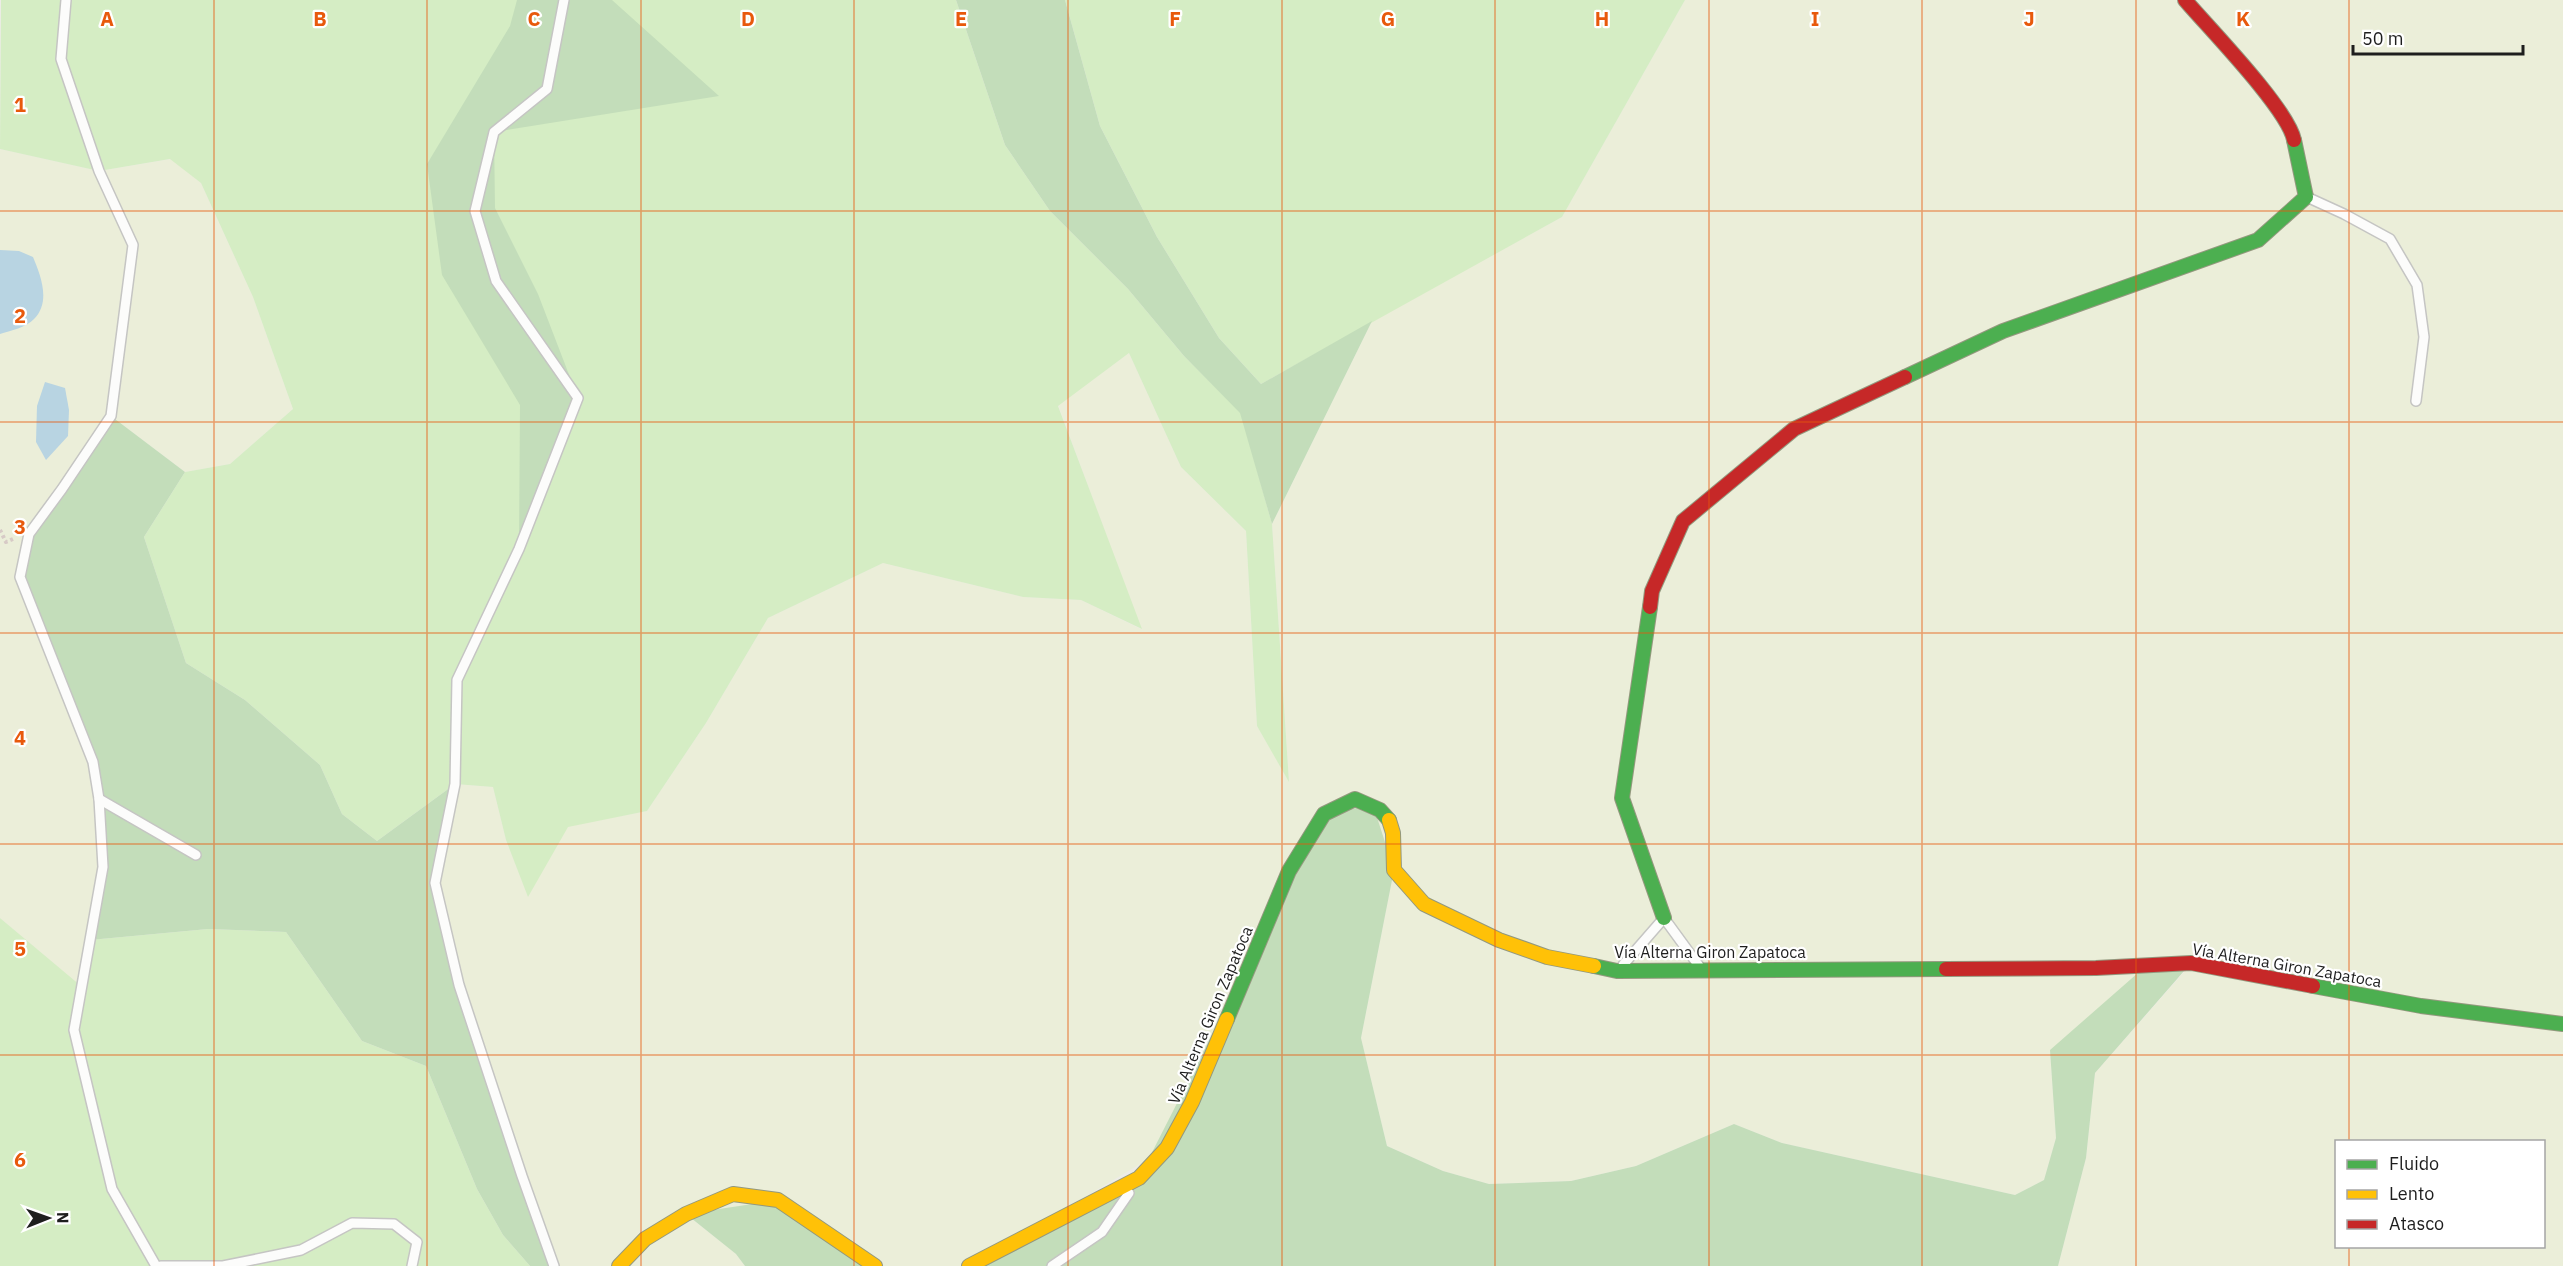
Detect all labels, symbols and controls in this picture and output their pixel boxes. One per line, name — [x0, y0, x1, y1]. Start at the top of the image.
text: A — [100, 5, 114, 32]
text: B — [313, 5, 327, 32]
text: C — [527, 5, 541, 32]
text: D — [741, 5, 755, 32]
text: E — [955, 5, 967, 32]
text: F — [1169, 5, 1181, 32]
text: G — [1381, 5, 1395, 32]
text: H — [1595, 5, 1609, 32]
text: I — [1811, 5, 1819, 32]
text: J — [2023, 5, 2035, 32]
text: K — [2236, 5, 2250, 32]
scale bar — [2353, 18, 2522, 56]
text: 50 m — [2362, 27, 2404, 50]
text: 1 — [14, 91, 26, 118]
text: 2 — [14, 302, 26, 329]
text: 3 — [14, 513, 26, 540]
text: 4 — [14, 724, 26, 751]
street label: Vía Alterna Giron Zapatoca — [1163, 922, 1257, 1107]
text: 5 — [14, 935, 26, 962]
street label: Vía Alterna Giron Zapatoca — [2191, 939, 2384, 992]
street label: Vía Alterna Giron Zapatoca — [1614, 942, 1806, 962]
legend — [2335, 1140, 2545, 1248]
text: 6 — [14, 1146, 26, 1173]
text: Fluido — [2389, 1152, 2439, 1175]
text: Lento — [2389, 1182, 2434, 1205]
north arrow — [18, 1188, 78, 1248]
text: N — [53, 1212, 73, 1224]
text: Atasco — [2389, 1212, 2444, 1235]

